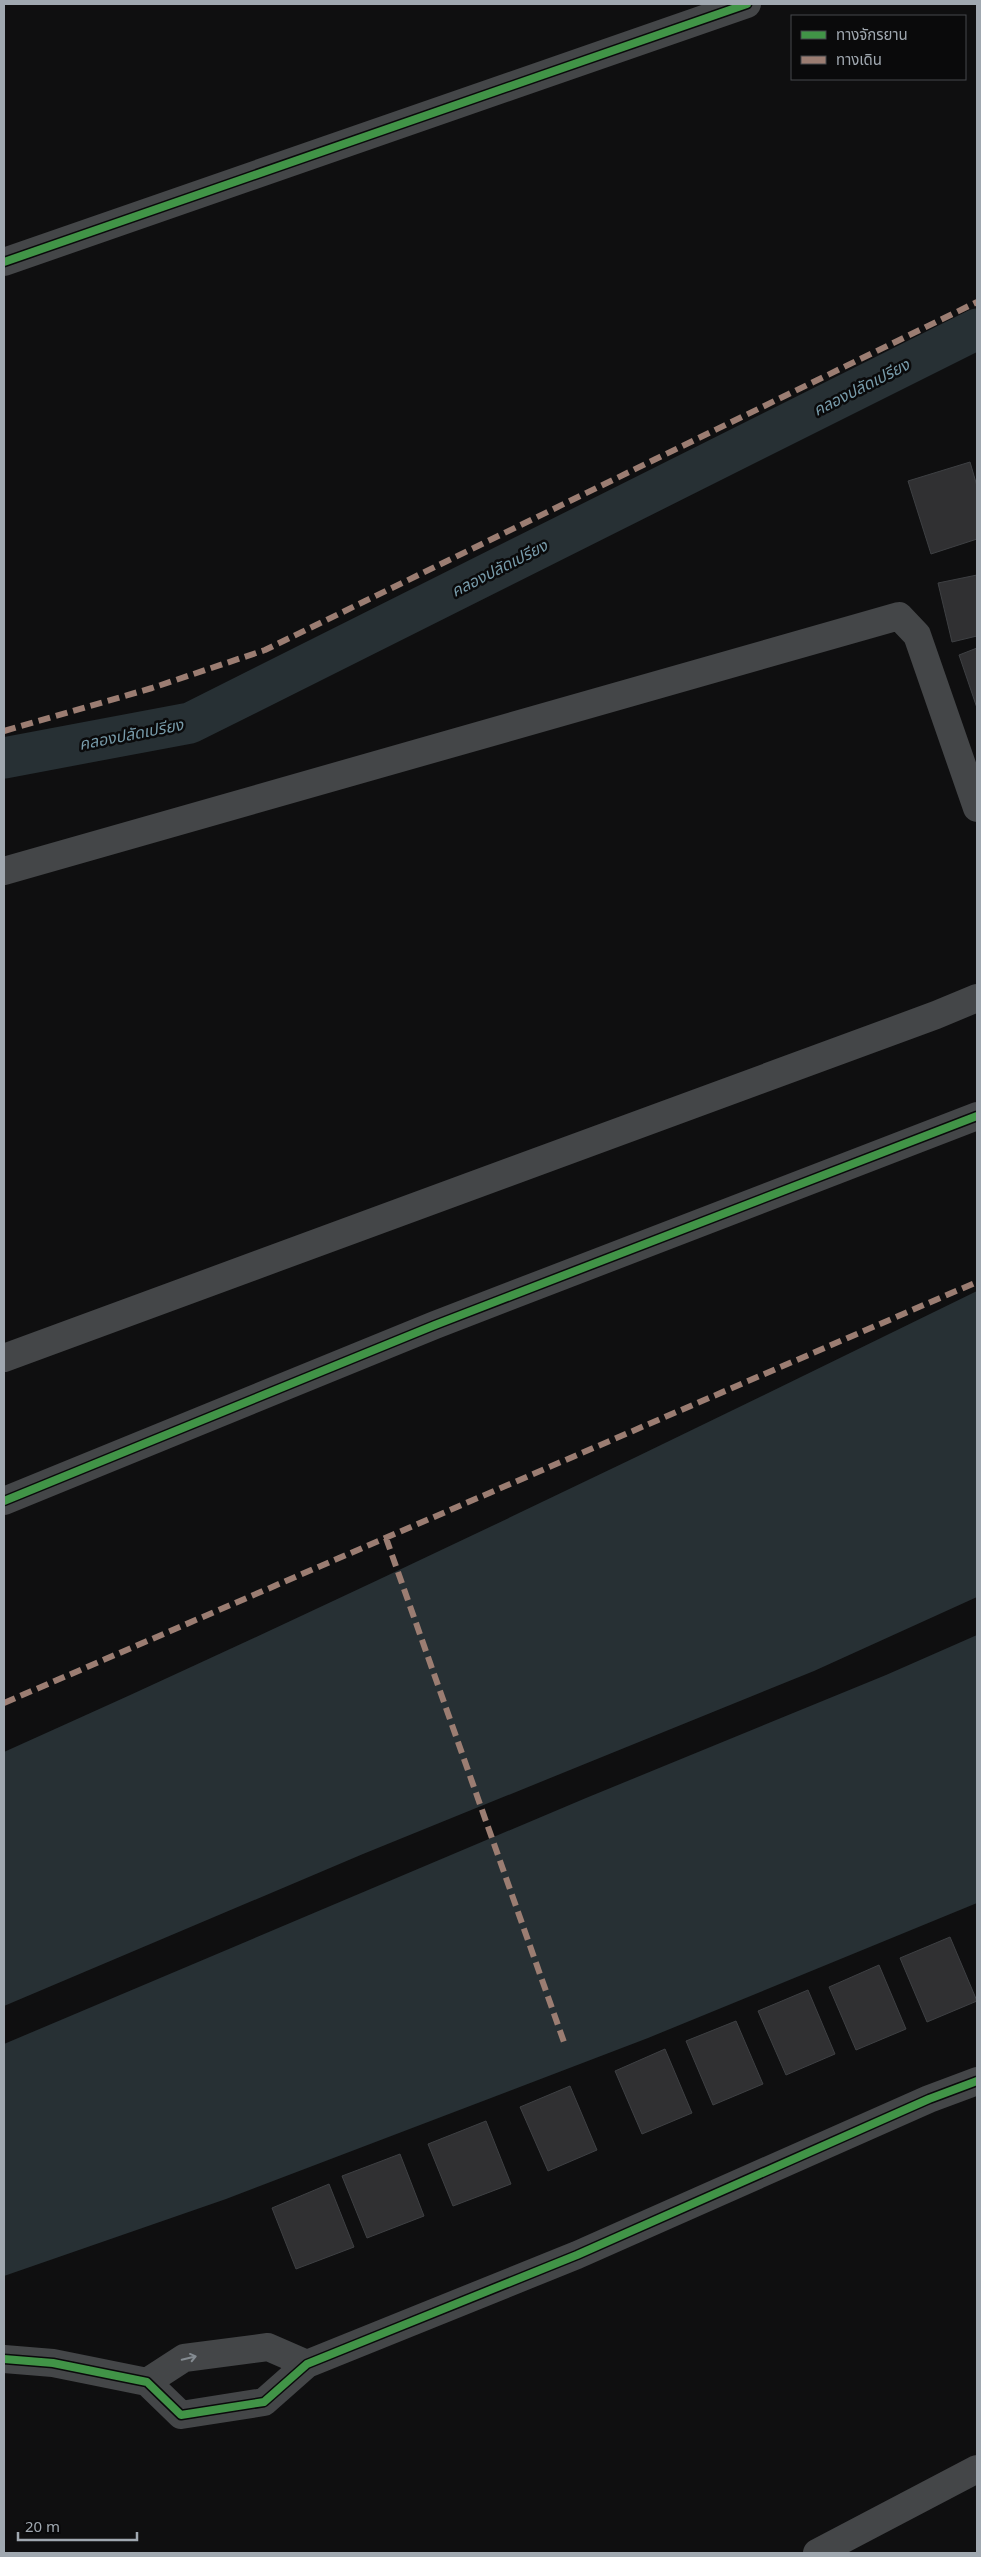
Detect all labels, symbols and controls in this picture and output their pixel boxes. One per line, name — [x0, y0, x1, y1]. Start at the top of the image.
legend — [791, 15, 966, 80]
text: ทางจักรยาน — [836, 24, 908, 44]
text: ทางเดิน — [836, 49, 882, 69]
water label: คลองปลัดเปรียง — [809, 353, 914, 421]
water label: คลองปลัดเปรียง — [447, 534, 552, 602]
water label: คลองปลัดเปรียง — [77, 713, 186, 755]
one-way arrow — [180, 2353, 196, 2362]
scale bar — [18, 2510, 136, 2542]
text: 20 m — [25, 2516, 60, 2536]

